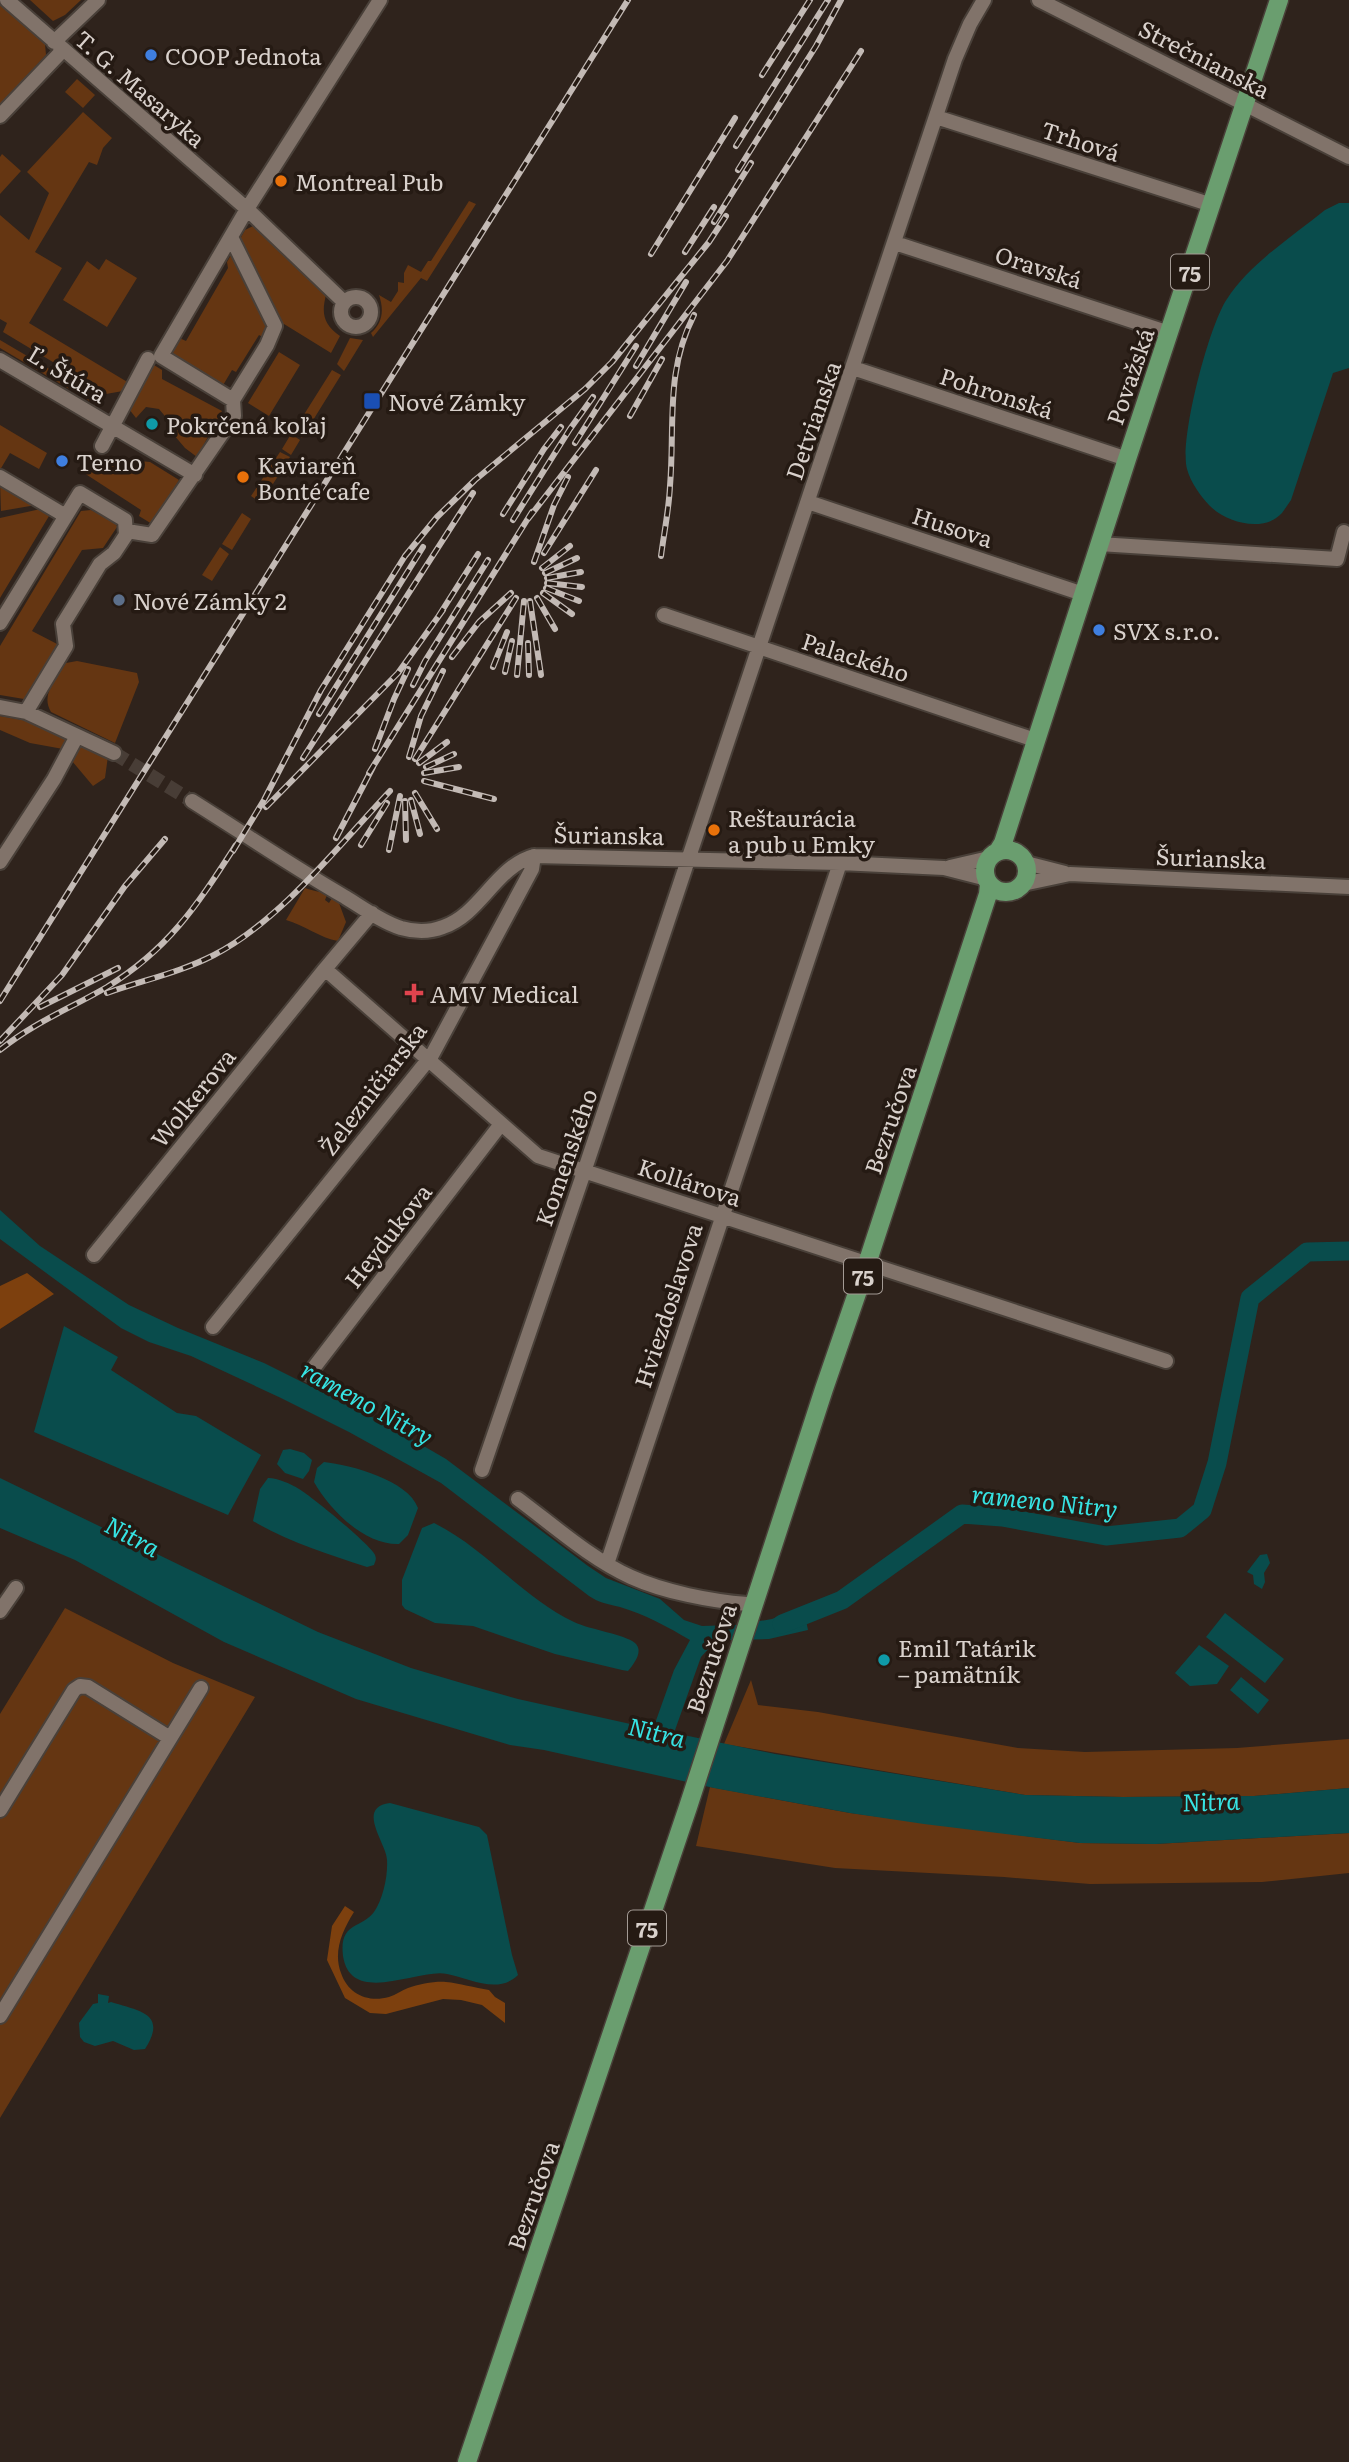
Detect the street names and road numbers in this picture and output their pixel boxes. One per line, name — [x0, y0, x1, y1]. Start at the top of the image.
street label: Strečnianska — [1133, 10, 1277, 106]
street label: T. G. Masaryka — [68, 21, 214, 155]
street label: Trhová — [1037, 111, 1125, 169]
street label: Oravská — [991, 236, 1087, 296]
road number: 75 — [1171, 254, 1209, 290]
street label: Považská — [1097, 322, 1162, 429]
street label: Ľ. Štúra — [22, 336, 115, 410]
street label: Detvianska — [776, 355, 848, 484]
street label: Pohronská — [936, 358, 1059, 427]
street label: Husova — [908, 497, 998, 555]
street label: Palackého — [798, 623, 914, 689]
street label: Šurianska — [553, 816, 665, 852]
street label: Šurianska — [1155, 838, 1267, 876]
street label: Železničiarska — [311, 1014, 434, 1162]
street label: Wolkerova — [141, 1040, 243, 1154]
street label: Bezručova — [854, 1059, 924, 1178]
street label: Komenského — [526, 1084, 604, 1230]
street label: Kollárova — [634, 1148, 747, 1214]
street label: Heydukova — [335, 1175, 439, 1294]
street label: Hviezdoslavova — [624, 1218, 710, 1392]
road number: 75 — [844, 1258, 882, 1294]
street label: Bezručova — [676, 1598, 744, 1717]
road number: 75 — [628, 1910, 666, 1946]
street label: Bezručova — [497, 2135, 567, 2254]

